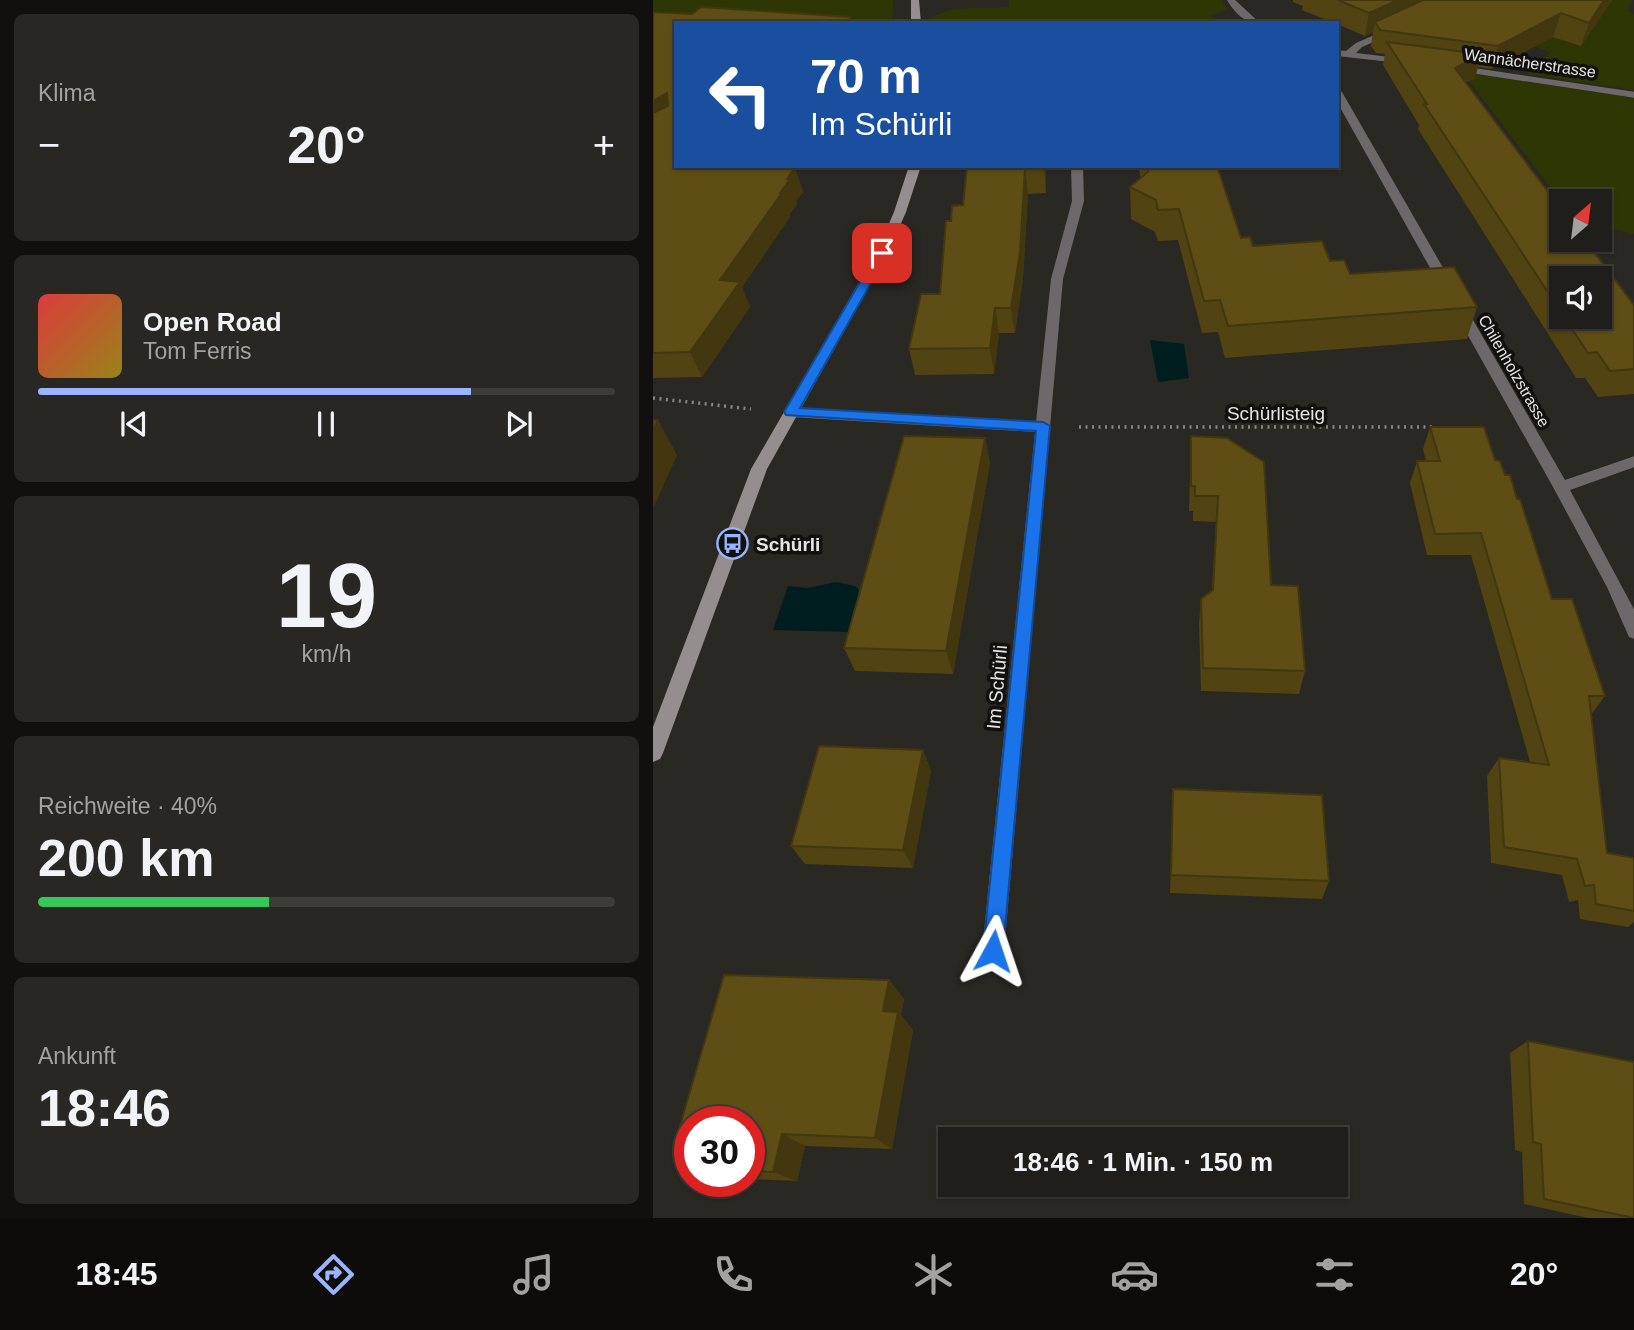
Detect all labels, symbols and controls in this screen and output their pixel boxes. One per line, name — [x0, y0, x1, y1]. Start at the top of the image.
street label: Wannächerstrasse — [1463, 45, 1597, 81]
icon: left — [695, 49, 786, 140]
text: 70 m — [810, 49, 922, 103]
text: Klima — [38, 80, 96, 106]
text: Im Schürli — [810, 106, 952, 142]
text: 20° — [287, 116, 366, 174]
text: − — [38, 124, 60, 166]
text: + — [593, 124, 615, 166]
north arrow — [1549, 189, 1612, 252]
map controls — [1549, 189, 1612, 329]
pin — [852, 223, 912, 283]
icon: arrive — [863, 234, 901, 272]
button: sound — [1549, 266, 1612, 329]
text: Open Road — [143, 307, 282, 337]
street label: Chilenholzstrasse — [1475, 312, 1553, 430]
text: Tom Ferris — [143, 338, 252, 364]
street label: Schürlisteig — [1227, 403, 1325, 424]
icon: previous — [115, 405, 153, 443]
icon: pause — [307, 405, 345, 443]
icon: next — [500, 405, 538, 443]
bus stop icon: Schürli — [716, 527, 750, 561]
place label: Schürli — [756, 534, 820, 555]
text: 19 — [276, 545, 377, 646]
text: km/h — [302, 641, 351, 667]
street label: Im Schürli — [983, 644, 1011, 730]
text: Reichweite · 40% — [38, 793, 217, 819]
text: 200 km — [38, 829, 214, 887]
position arrow — [956, 914, 1030, 988]
text: Ankunft — [38, 1043, 116, 1069]
text: 18:46 — [38, 1079, 171, 1137]
speed limit sign: 30 — [674, 1106, 765, 1197]
text: 18:46 · 1 Min. · 150 m — [1013, 1147, 1273, 1177]
icon: directions — [309, 1250, 358, 1299]
icon: music — [509, 1250, 558, 1299]
icon: phone — [709, 1250, 758, 1299]
icon: climate — [909, 1250, 958, 1299]
icon: car — [1110, 1250, 1159, 1299]
icon: filters — [1310, 1250, 1359, 1299]
text: 18:45 — [76, 1256, 157, 1292]
text: 20° — [1510, 1256, 1558, 1292]

